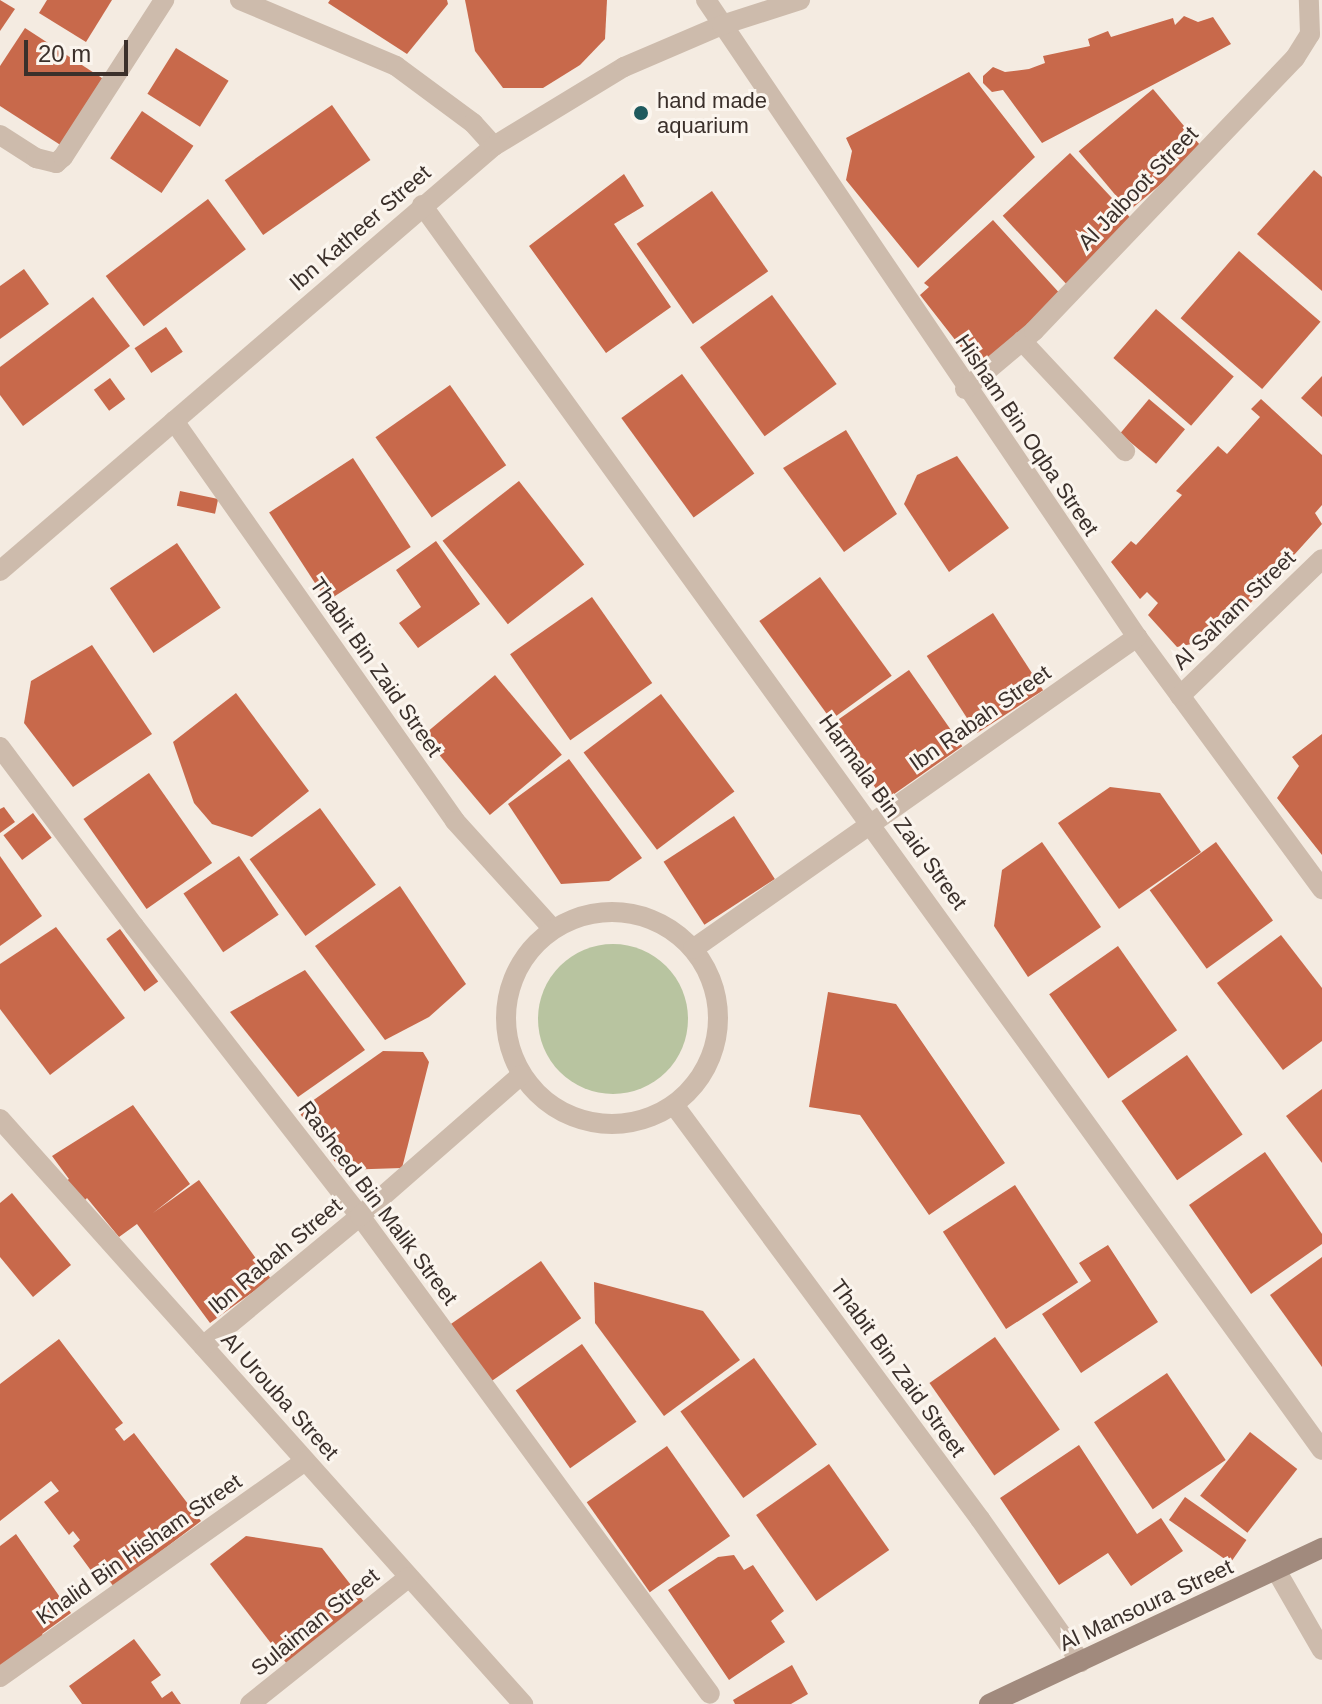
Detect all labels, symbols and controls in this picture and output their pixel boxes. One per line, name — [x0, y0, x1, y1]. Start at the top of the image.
scale bar — [28, 24, 132, 74]
text: 20 m — [38, 40, 91, 67]
place label: hand made aquarium — [657, 87, 767, 138]
marker: hand made aquarium — [632, 104, 650, 122]
street label: Al Jalboot Street — [1072, 121, 1204, 255]
street label: Ibn Katheer Street — [284, 159, 436, 297]
street label: Hisham Bin Oqba Street — [950, 329, 1104, 541]
street label: Al Saham Street — [1167, 545, 1301, 675]
street label: Thabit Bin Zaid Street — [304, 572, 448, 762]
street label: Ibn Rabah Street — [904, 659, 1056, 777]
street label: Harmala Bin Zaid Street — [813, 709, 973, 915]
street label: Rasheed Bin Malik Street — [293, 1096, 463, 1310]
street label: Ibn Rabah Street — [203, 1192, 347, 1320]
street label: Thabit Bin Zaid Street — [825, 1274, 971, 1462]
street label: Al Urouba Street — [216, 1327, 344, 1465]
street label: Khalid Bin Hisham Street — [31, 1468, 247, 1630]
street label: Al Mansoura Street — [1055, 1553, 1237, 1657]
street label: Sulaiman Street — [246, 1562, 384, 1682]

